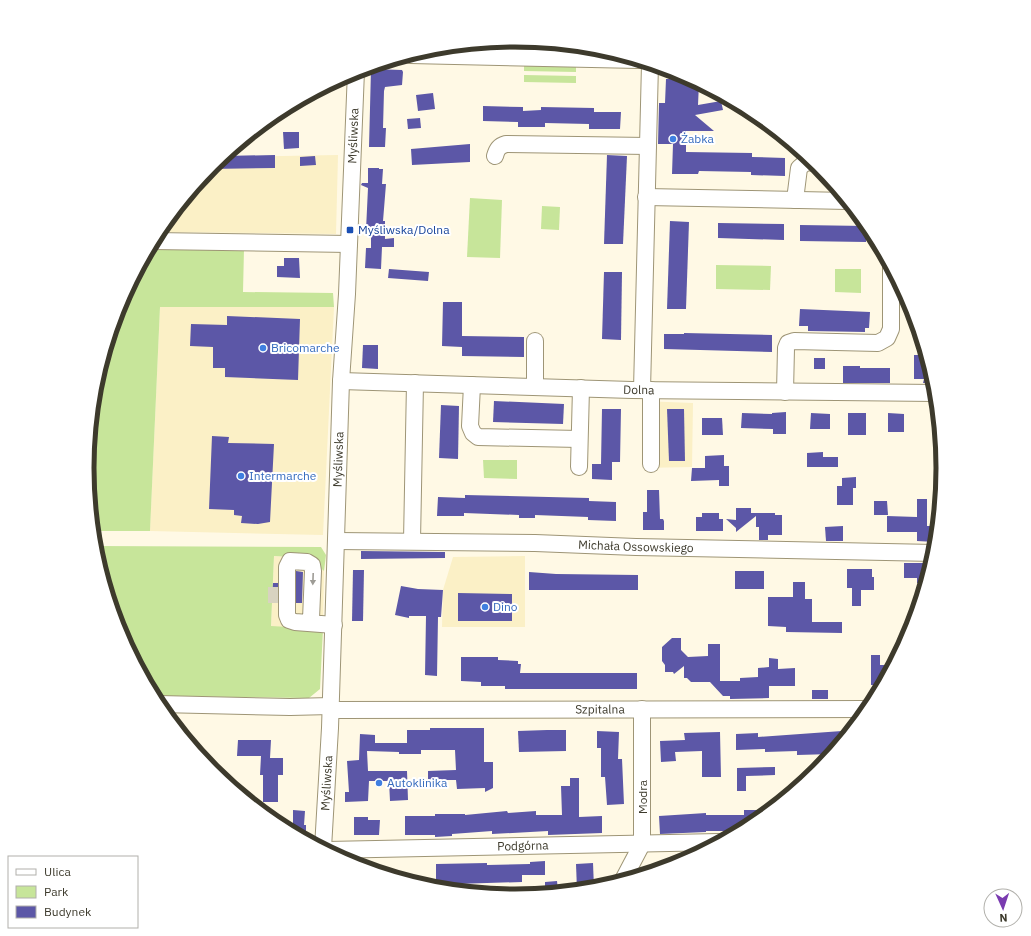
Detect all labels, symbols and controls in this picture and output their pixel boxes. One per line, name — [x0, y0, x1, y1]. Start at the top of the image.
street label: Myśliwska — [344, 107, 362, 164]
place label: Żabka — [681, 131, 715, 146]
marker: Żabka — [668, 134, 678, 144]
place label: Myśliwska/Dolna — [358, 222, 450, 237]
marker: Myśliwska/Dolna — [345, 225, 355, 235]
place label: Bricomarche — [271, 340, 340, 355]
marker: Bricomarche — [258, 343, 268, 353]
street label: Dolna — [623, 382, 655, 397]
street label: Myśliwska — [330, 431, 346, 487]
place label: Intermarche — [249, 468, 317, 483]
marker: Intermarche — [236, 471, 246, 481]
street label: Michała Ossowskiego — [578, 537, 694, 555]
one-way arrow — [309, 573, 316, 585]
place label: Dino — [493, 599, 518, 614]
marker: Dino — [480, 602, 490, 612]
street label: Szpitalna — [575, 701, 625, 717]
street label: Myśliwska — [317, 754, 335, 811]
place label: Autoklinika — [387, 775, 448, 790]
marker: Autoklinika — [374, 778, 384, 788]
street label: Modra — [635, 779, 650, 814]
street label: Podgórna — [497, 837, 549, 854]
legend — [8, 856, 138, 928]
text: Ulica — [44, 864, 71, 879]
text: Park — [44, 884, 69, 899]
north arrow — [983, 888, 1023, 928]
text: Budynek — [44, 904, 92, 919]
text: N — [999, 911, 1008, 925]

